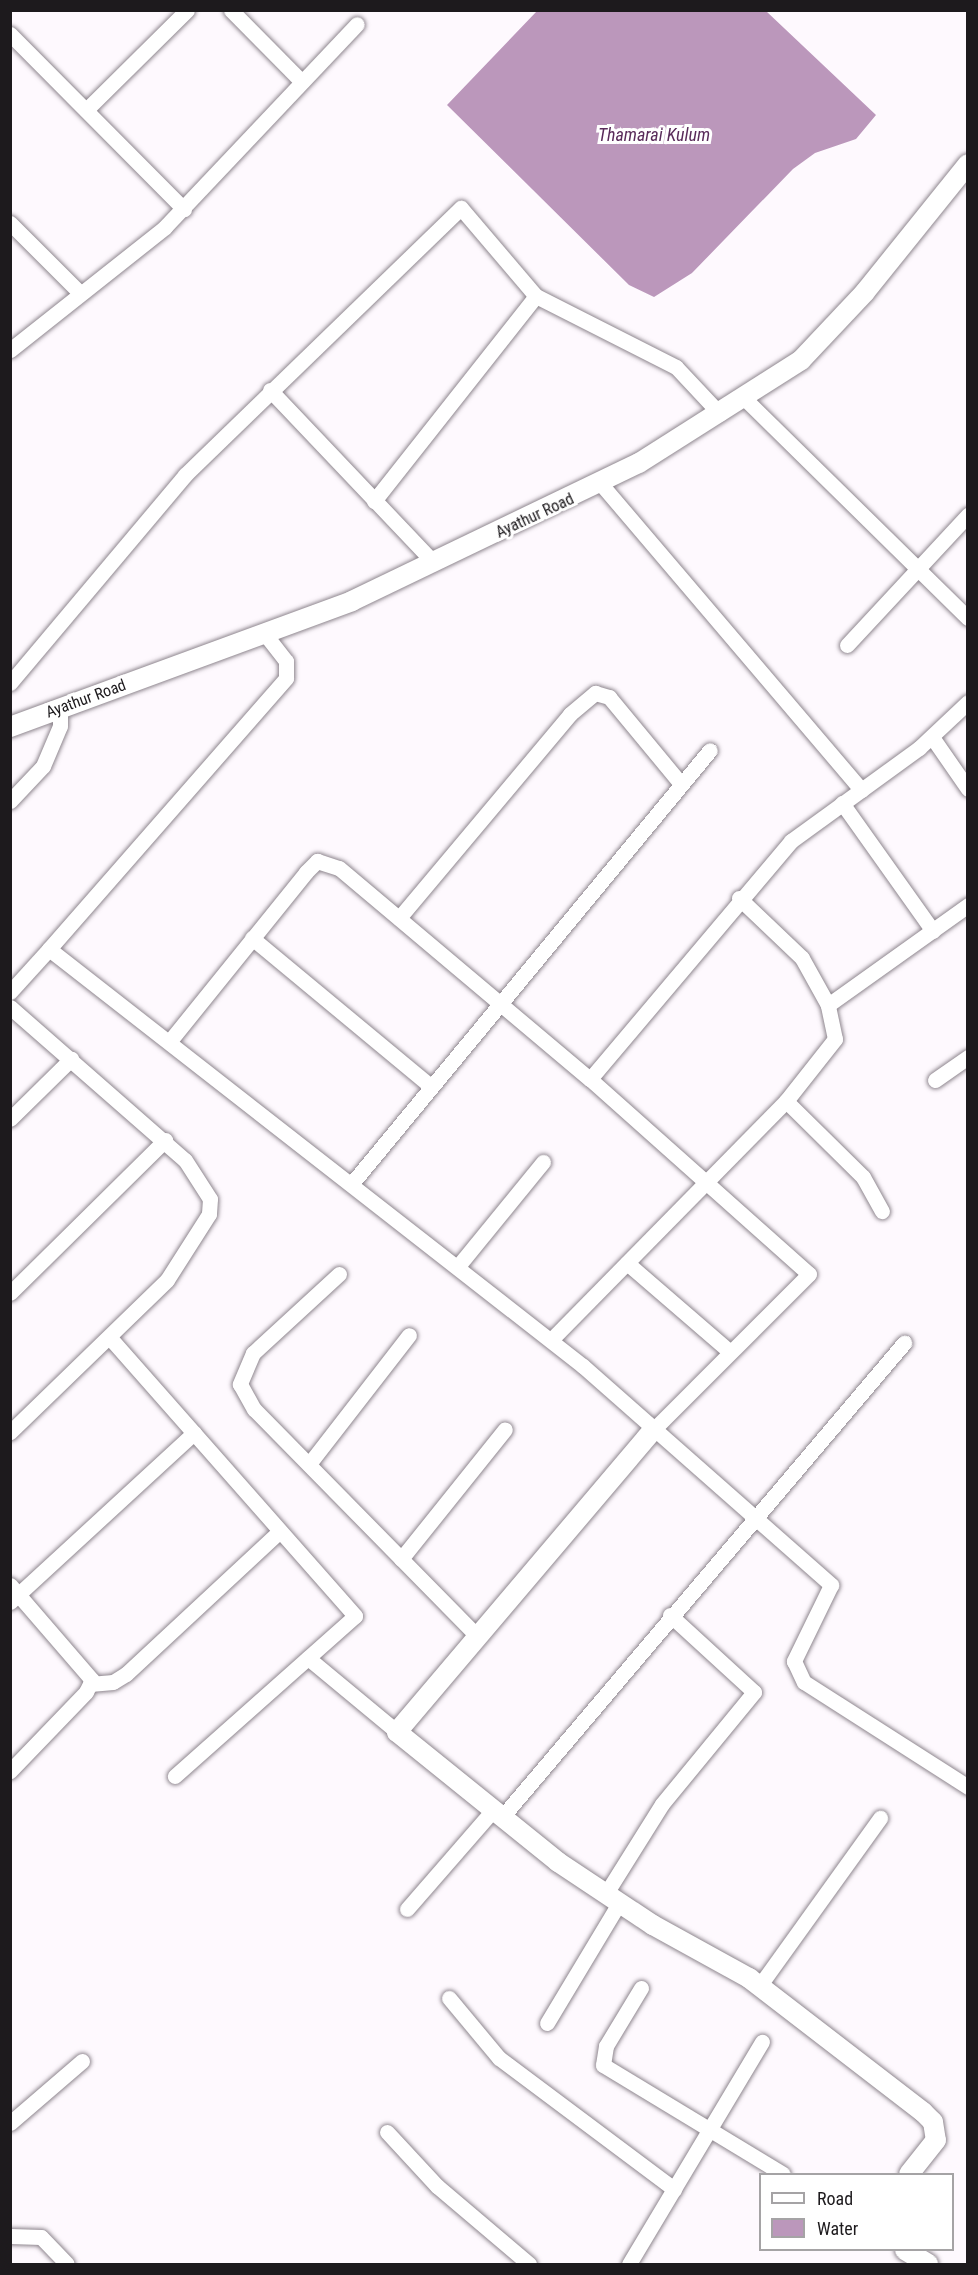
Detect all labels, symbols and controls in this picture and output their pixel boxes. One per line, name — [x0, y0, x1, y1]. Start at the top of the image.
water label: Thamarai Kulum — [598, 124, 710, 146]
street label: Ayathur Road — [493, 490, 577, 542]
street label: Ayathur Road — [43, 676, 129, 722]
legend — [759, 2173, 954, 2251]
text: Road — [817, 2188, 853, 2209]
text: Water — [817, 2218, 858, 2239]

